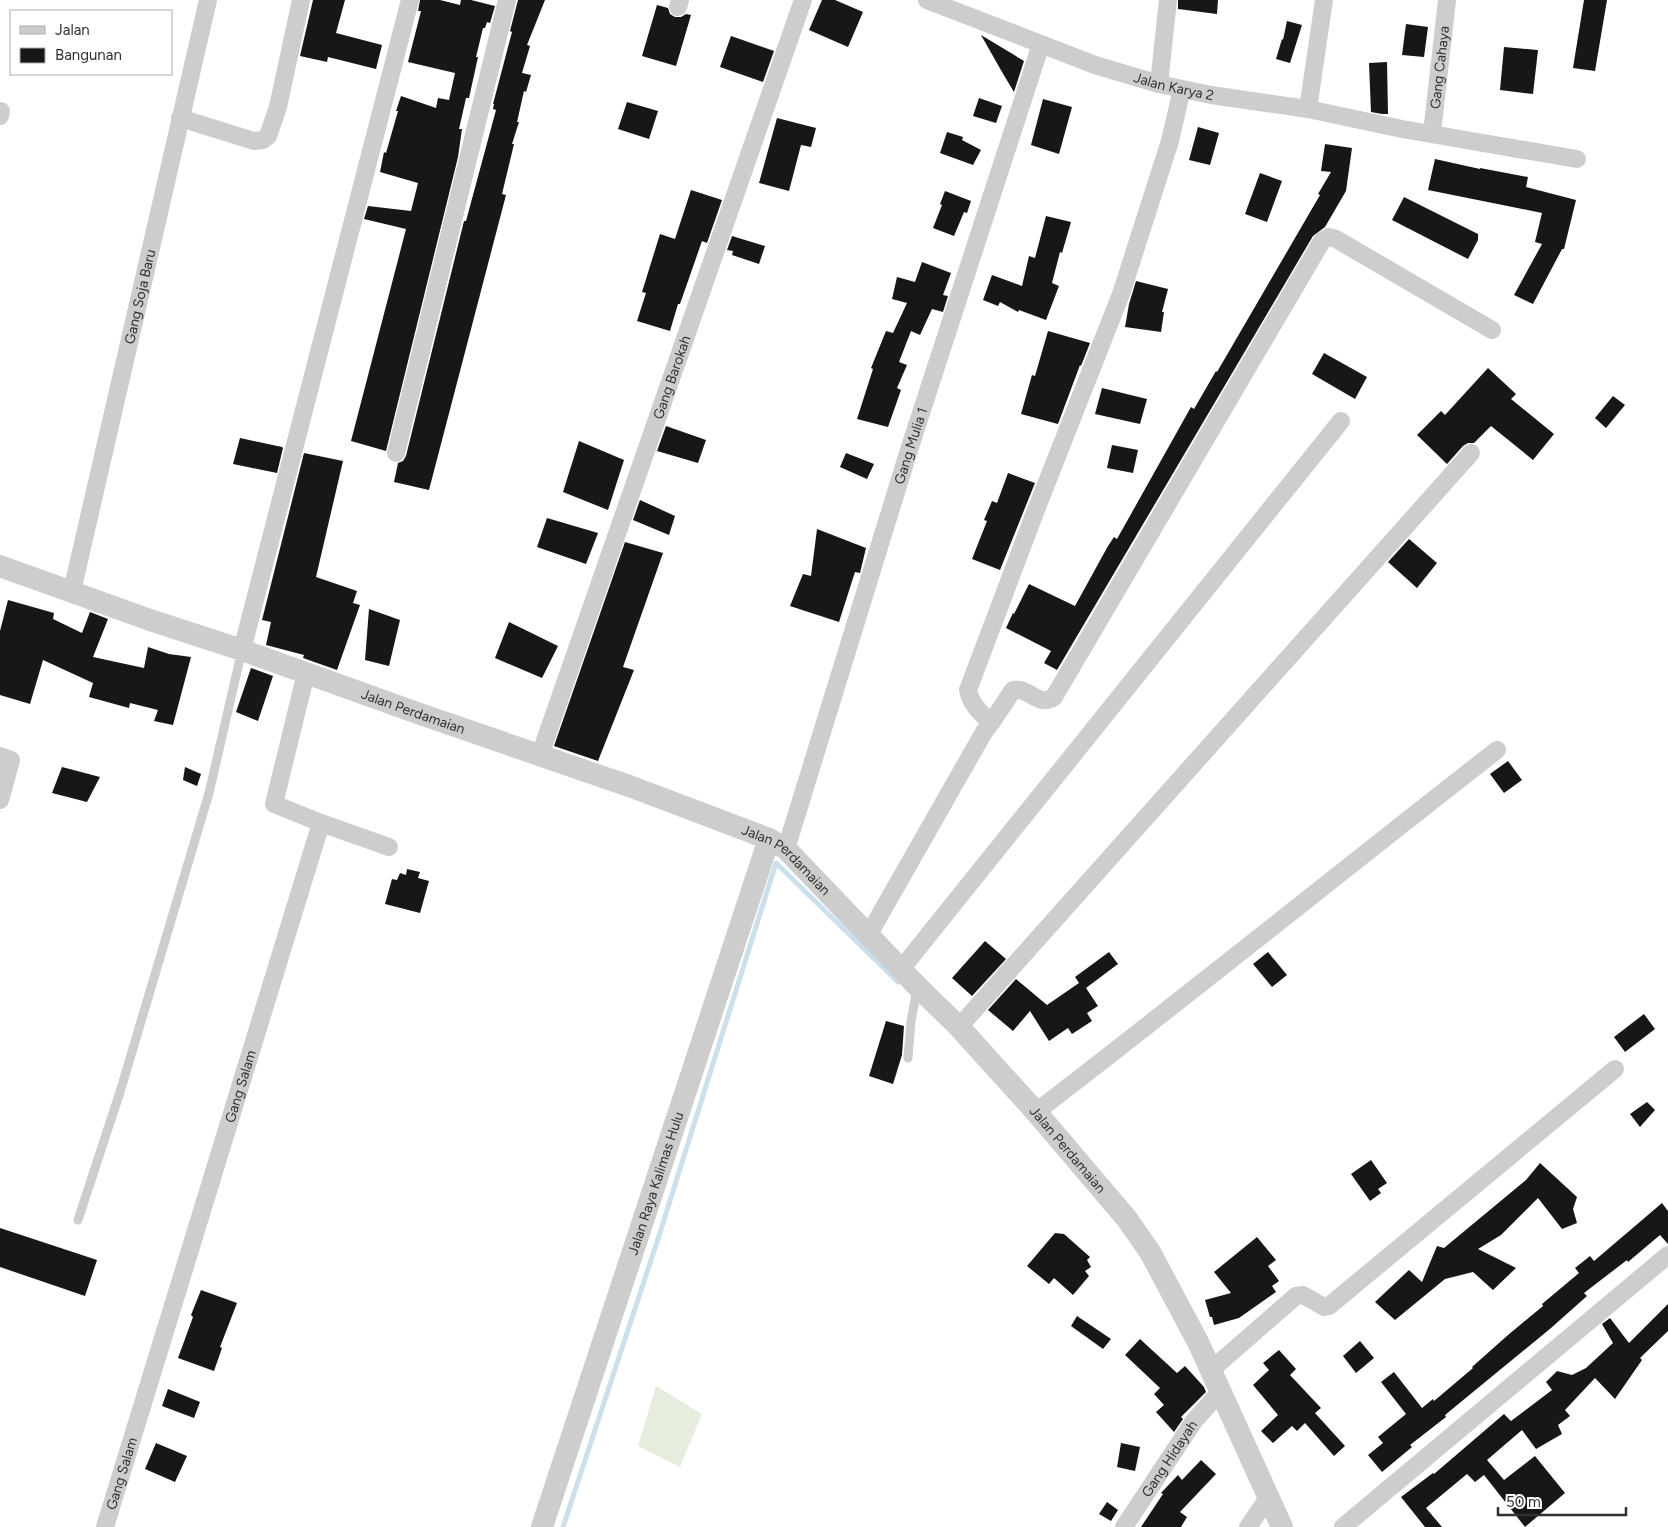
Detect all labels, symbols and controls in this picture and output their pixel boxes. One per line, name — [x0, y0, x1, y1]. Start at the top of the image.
legend — [10, 10, 172, 75]
text: Jalan — [55, 21, 90, 39]
street label: Gang Cahaya — [1426, 25, 1453, 110]
text: Bangunan — [55, 46, 122, 64]
street label: Jalan Karya 2 — [1132, 69, 1216, 104]
street label: Gang Soja Baru — [121, 248, 159, 346]
street label: Gang Barokah — [649, 333, 694, 421]
street label: Gang Mulia 1 — [890, 405, 931, 486]
street label: Jalan Perdamaian — [359, 685, 467, 737]
street label: Jalan Perdamaian — [739, 821, 834, 899]
street label: Gang Salam — [221, 1048, 259, 1125]
street label: Jalan Perdamaian — [1026, 1102, 1110, 1197]
street label: Jalan Raya Kalimas Hulu — [624, 1109, 687, 1257]
street label: Gang Hidayah — [1138, 1417, 1201, 1500]
street label: Gang Salam — [102, 1435, 141, 1512]
scale bar — [1498, 1484, 1626, 1516]
text: 50 m — [1506, 1493, 1541, 1511]

